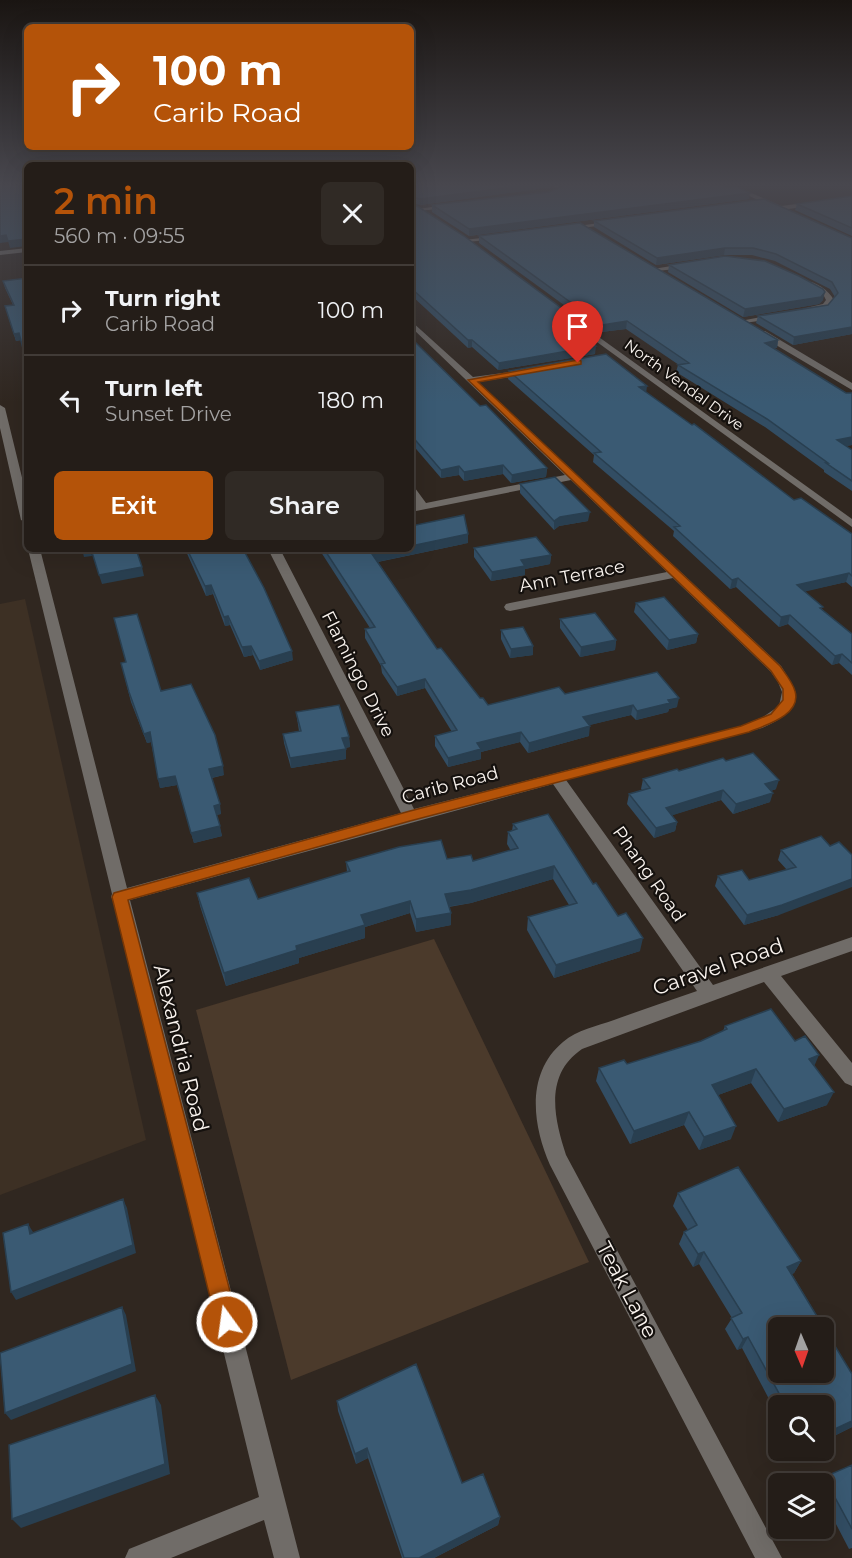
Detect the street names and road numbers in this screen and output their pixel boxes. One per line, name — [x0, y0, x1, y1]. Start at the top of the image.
street label: North Vendal Drive — [621, 335, 748, 434]
street label: Ann Terrace — [517, 555, 627, 597]
street label: Flamingo Drive — [317, 607, 399, 741]
street label: Carib Road — [399, 762, 501, 808]
street label: Phang Road — [608, 822, 690, 926]
street label: Caravel Road — [649, 932, 787, 1001]
street label: Alexandria Road — [149, 962, 214, 1134]
street label: Teak Lane — [592, 1237, 663, 1342]

